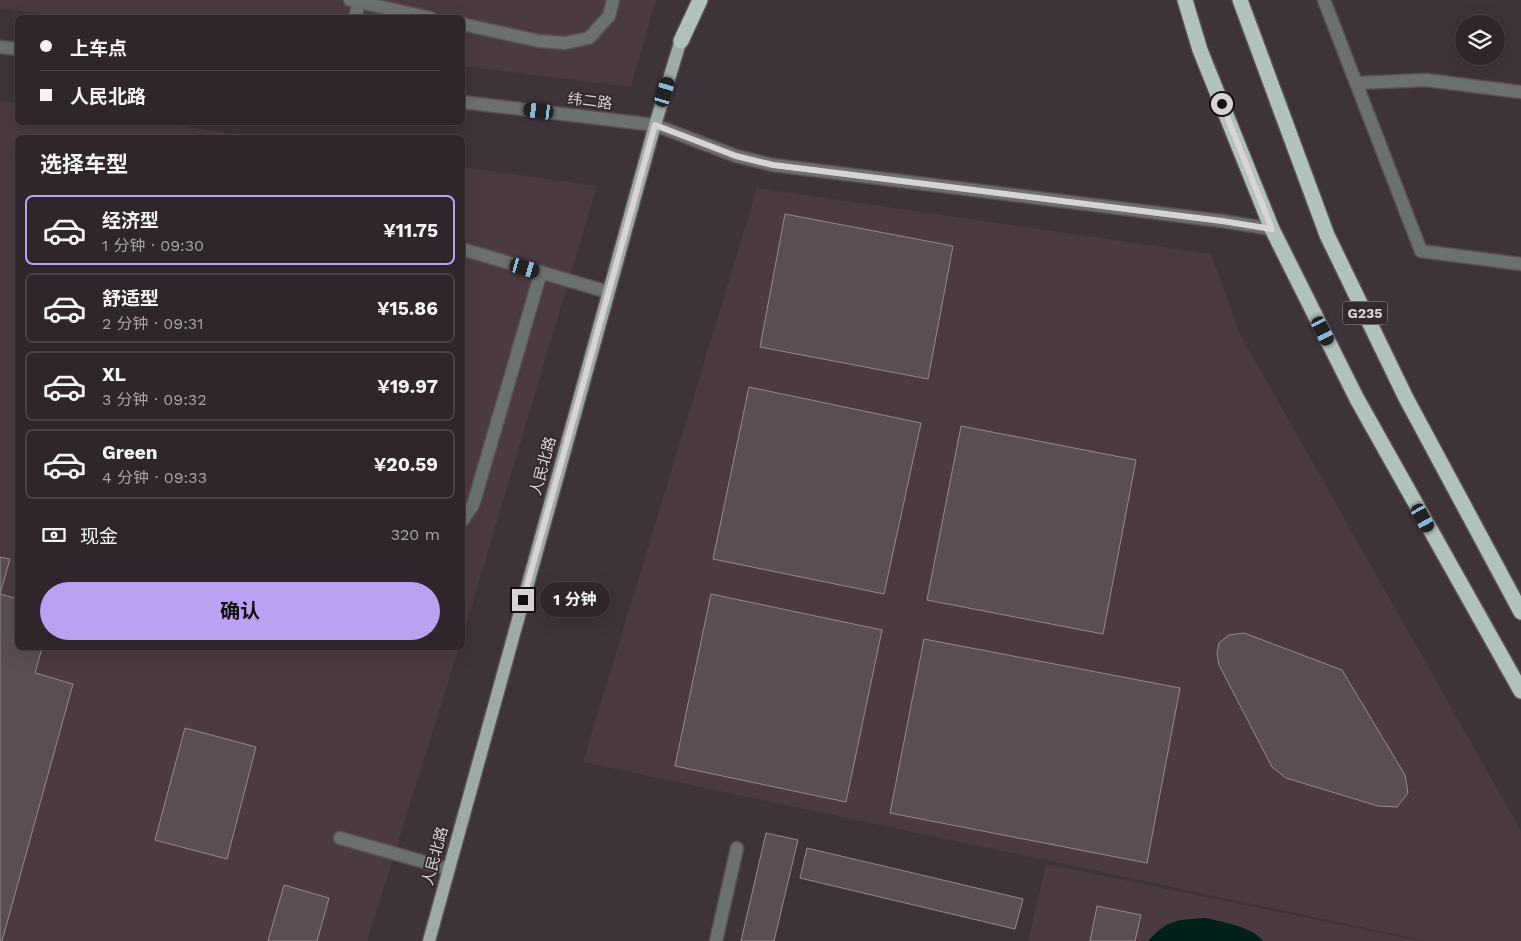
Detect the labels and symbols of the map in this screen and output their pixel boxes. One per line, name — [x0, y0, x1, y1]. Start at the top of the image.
car — [653, 75, 676, 109]
street label: 纬二路 — [567, 89, 613, 113]
route start — [1211, 93, 1233, 115]
car — [523, 102, 554, 120]
car — [508, 257, 541, 279]
road number: G235 — [1342, 302, 1388, 324]
car — [1309, 314, 1336, 348]
street label: 人民北路 — [527, 435, 559, 497]
car — [1409, 501, 1436, 535]
callout: 1 分钟 — [540, 582, 610, 618]
route end — [512, 589, 534, 611]
street label: 人民北路 — [419, 825, 451, 887]

